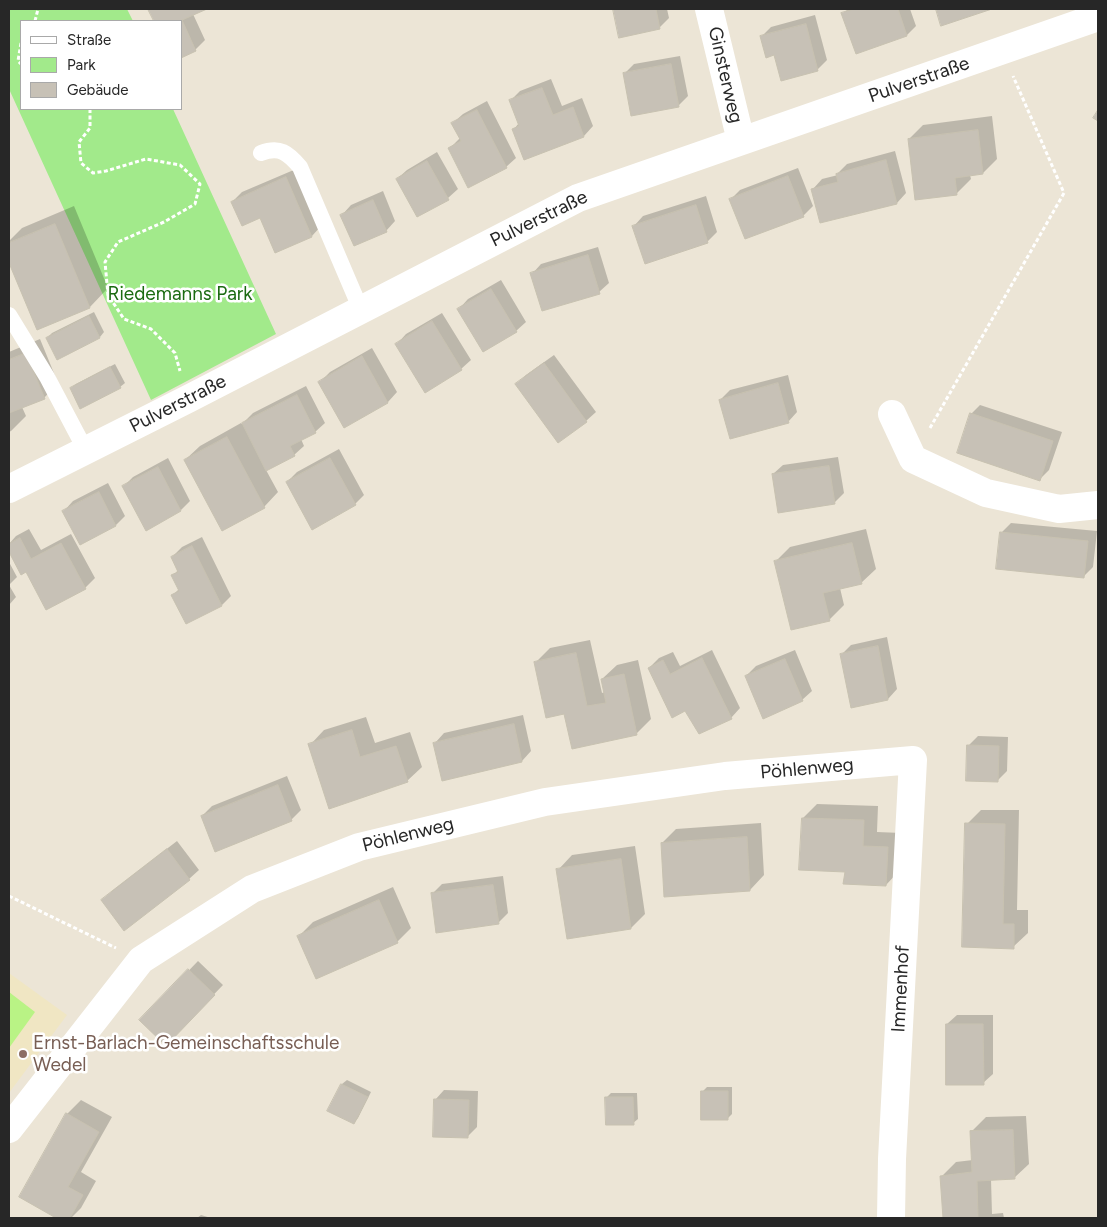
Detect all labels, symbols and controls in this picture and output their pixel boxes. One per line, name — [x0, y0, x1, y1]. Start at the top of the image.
legend — [20, 20, 182, 110]
street label: Ginsterweg — [703, 24, 747, 126]
text: Straße — [67, 31, 111, 49]
street label: Pulverstraße — [865, 52, 973, 108]
text: Park — [67, 56, 96, 74]
text: Gebäude — [67, 81, 128, 99]
street label: Pulverstraße — [487, 186, 591, 252]
park label: Riedemanns Park — [108, 283, 252, 305]
street label: Pulverstraße — [126, 370, 230, 438]
street label: Pöhlenweg — [759, 754, 855, 784]
street label: Pöhlenweg — [360, 813, 456, 857]
street label: Immenhof — [887, 945, 915, 1033]
place label: Ernst-Barlach-Gemeinschaftsschule Wedel — [33, 1032, 339, 1076]
marker: Ernst-Barlach-Gemeinschaftsschule Wedel — [17, 1048, 29, 1060]

